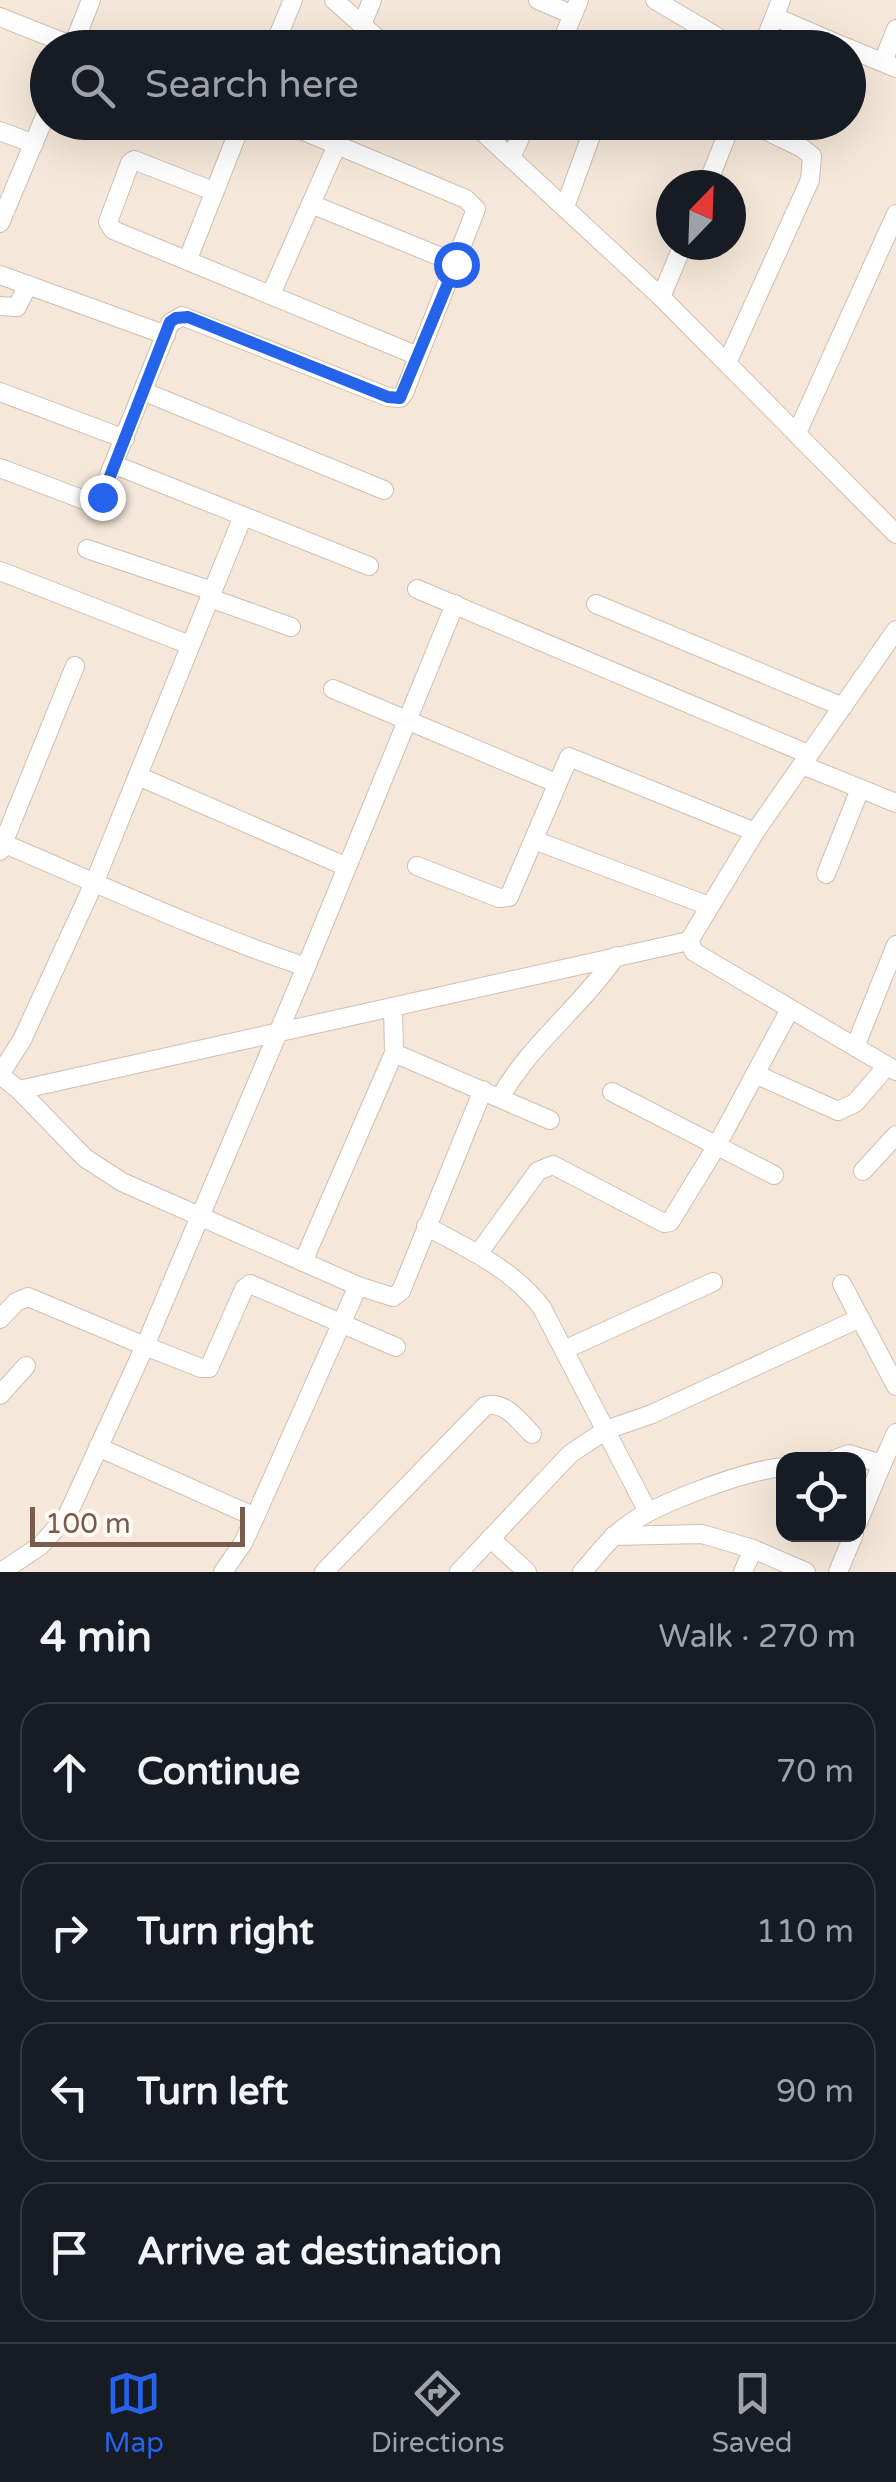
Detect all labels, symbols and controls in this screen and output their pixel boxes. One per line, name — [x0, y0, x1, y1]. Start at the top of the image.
search box — [30, 30, 866, 140]
icon: search — [65, 58, 120, 113]
text: Search here — [145, 62, 359, 108]
north arrow — [656, 170, 746, 260]
route start — [434, 242, 480, 288]
route end — [80, 475, 126, 521]
map controls — [776, 1452, 866, 1542]
button: locate — [776, 1452, 866, 1542]
scale bar — [30, 1502, 245, 1546]
text: 100 m — [45, 1507, 131, 1541]
text: 4 min — [40, 1612, 152, 1663]
text: Walk · 270 m — [659, 1618, 856, 1656]
icon: ahead — [42, 1745, 97, 1800]
text: Continue — [137, 1749, 300, 1795]
text: 70 m — [776, 1753, 854, 1791]
icon: right — [42, 1905, 97, 1960]
text: Turn right — [137, 1909, 314, 1955]
text: 110 m — [756, 1913, 854, 1951]
icon: left — [42, 2065, 97, 2120]
text: Turn left — [137, 2069, 288, 2115]
text: 90 m — [776, 2073, 854, 2111]
icon: arrive — [42, 2225, 97, 2280]
text: Arrive at destination — [137, 2229, 502, 2275]
tab: Map — [103, 2366, 164, 2460]
tab: Directions — [371, 2366, 505, 2460]
tab: Saved — [712, 2366, 793, 2460]

